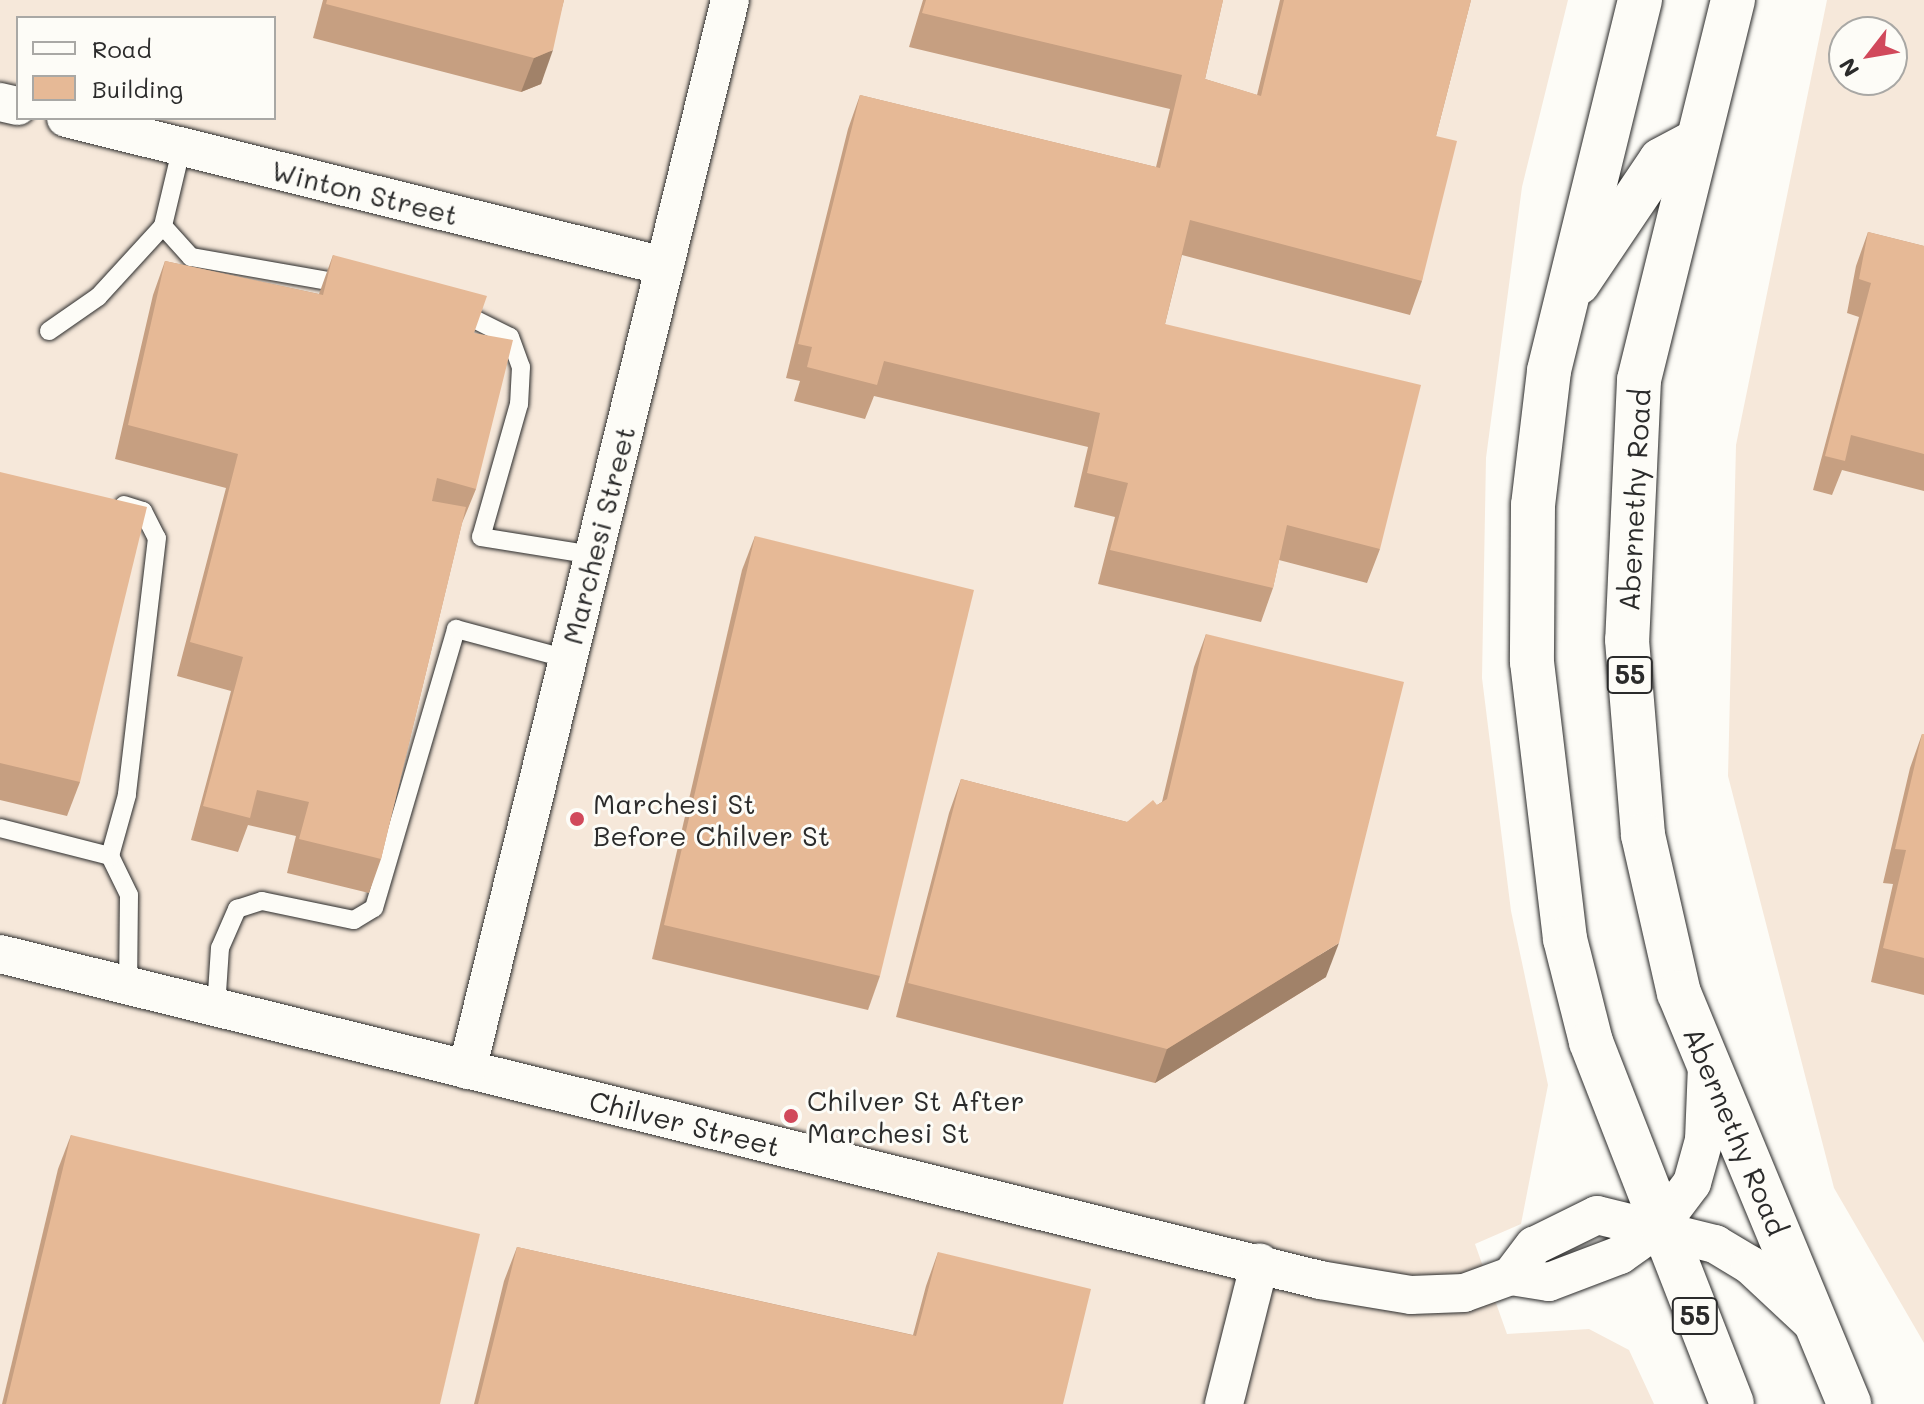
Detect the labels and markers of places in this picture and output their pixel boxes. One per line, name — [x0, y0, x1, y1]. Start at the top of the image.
place label: Marchesi St Before Chilver St — [593, 786, 830, 852]
marker: Marchesi St Before Chilver St — [568, 810, 586, 828]
place label: Chilver St After Marchesi St — [807, 1083, 1025, 1149]
marker: Chilver St After Marchesi St — [782, 1107, 800, 1125]

